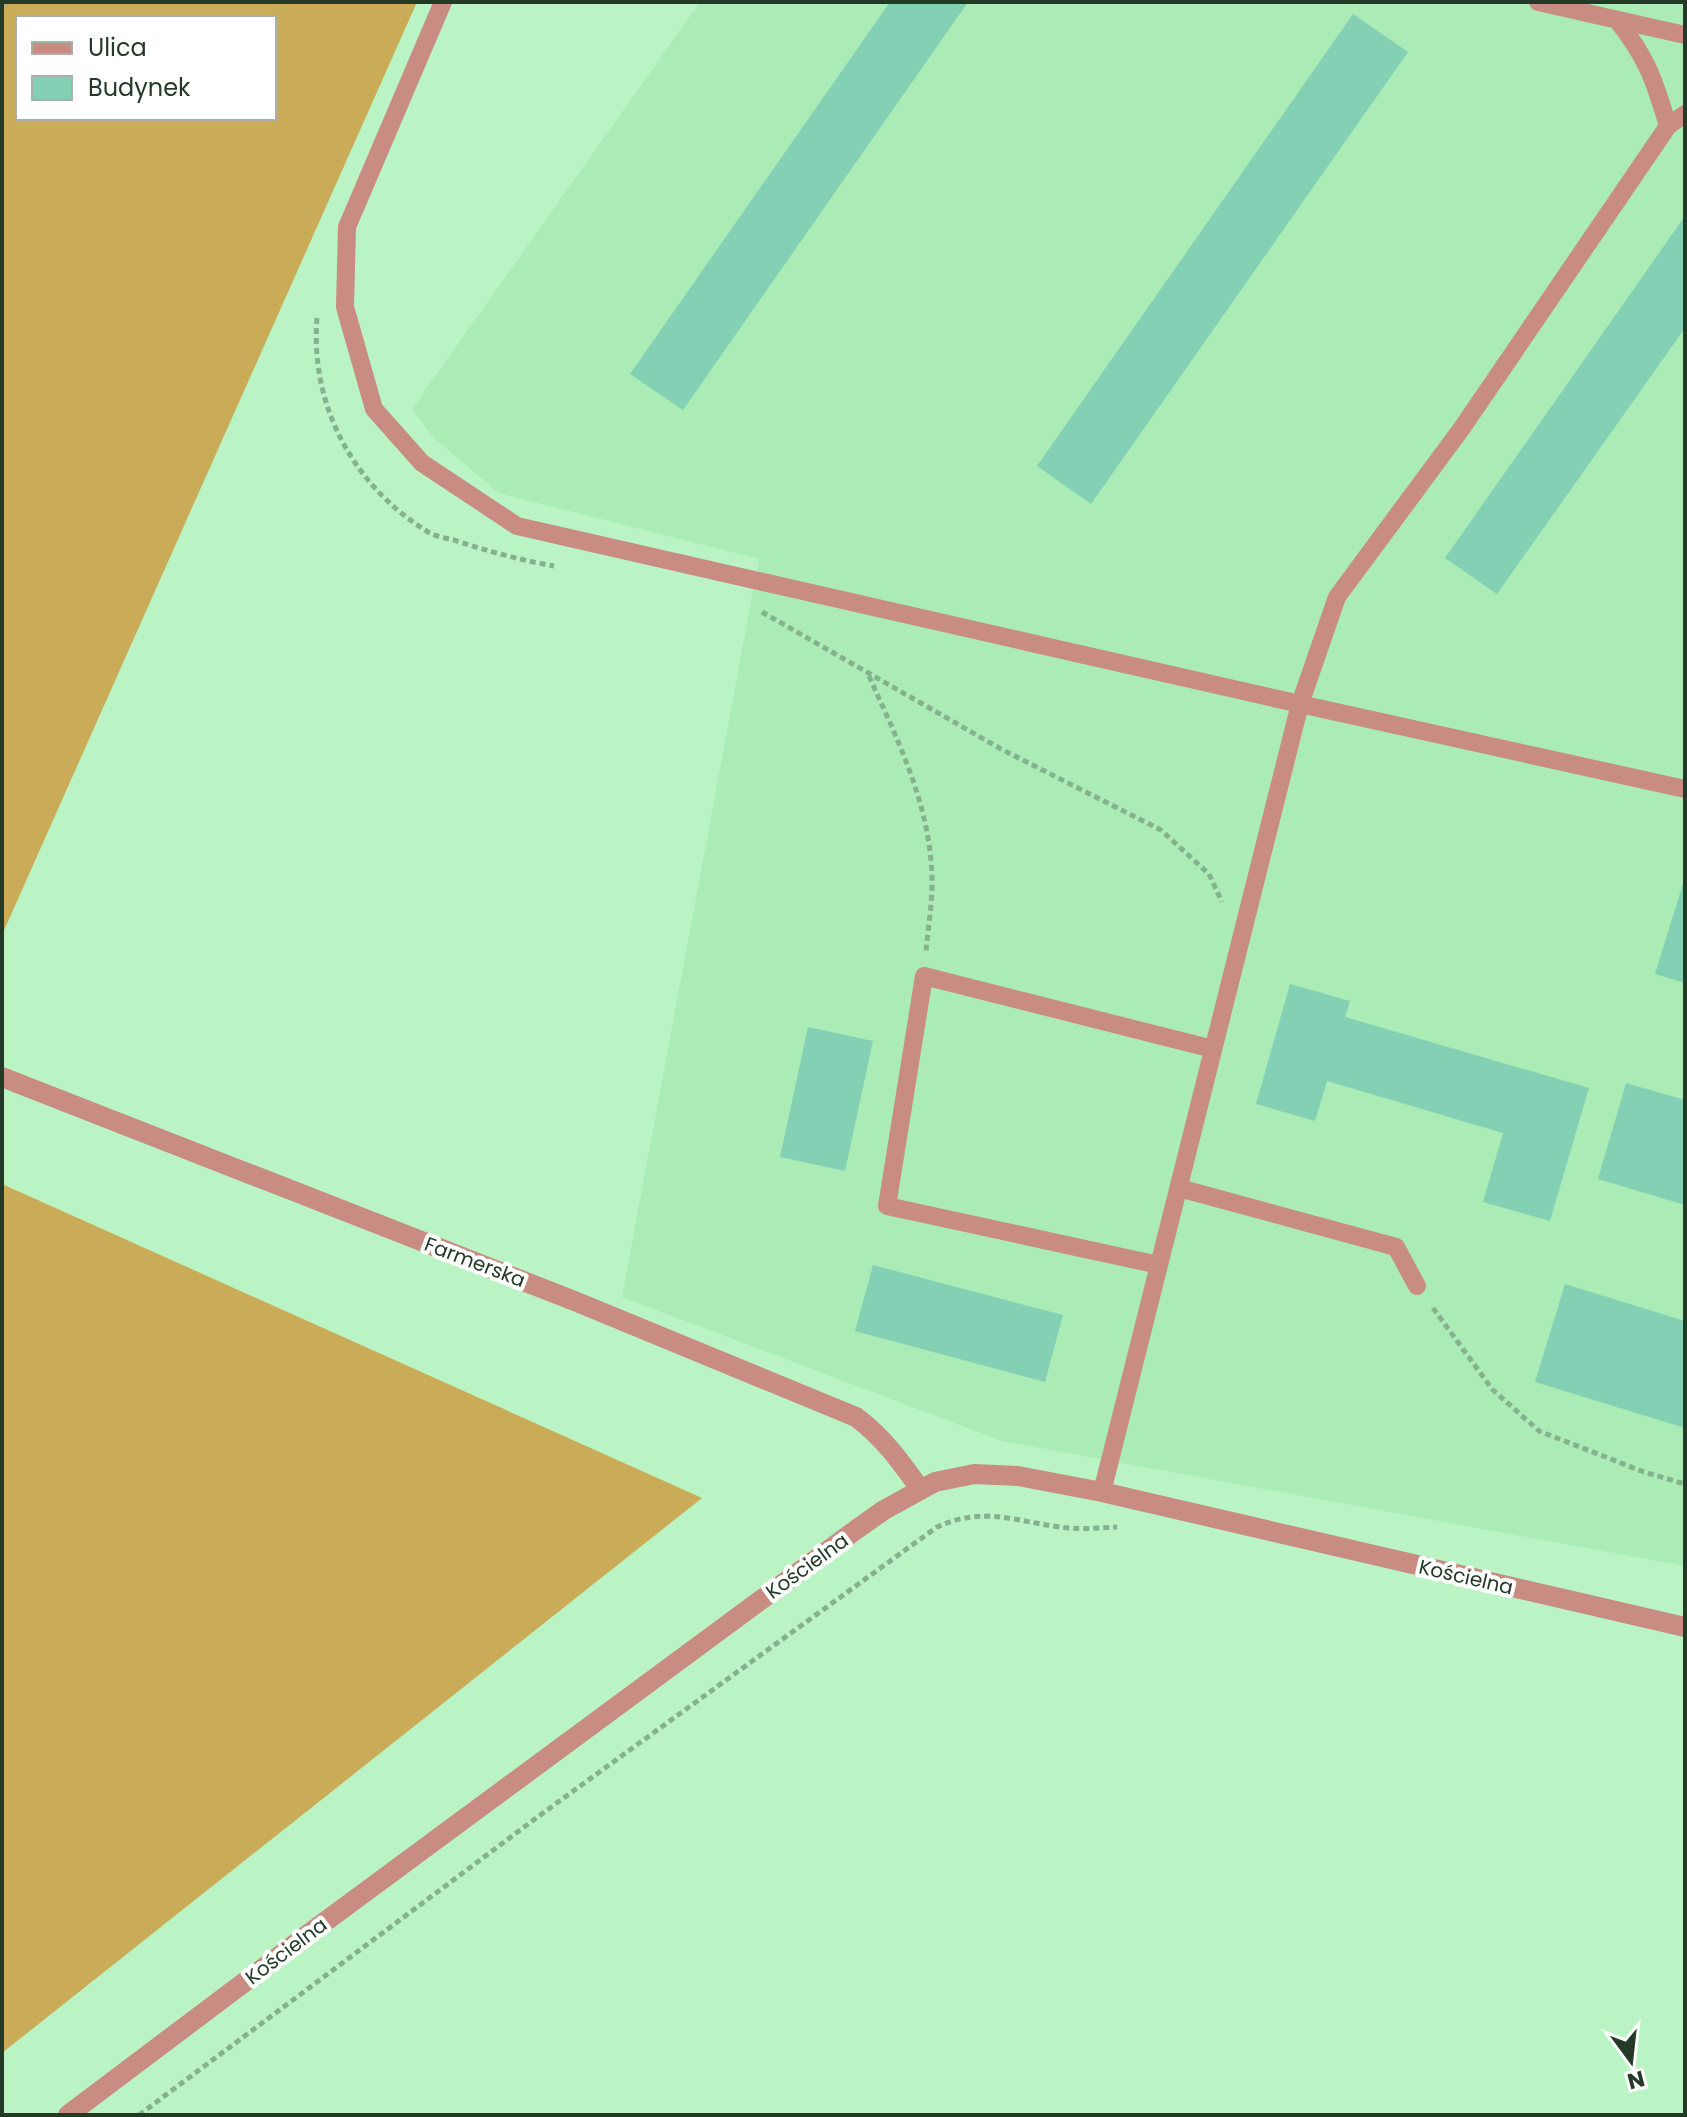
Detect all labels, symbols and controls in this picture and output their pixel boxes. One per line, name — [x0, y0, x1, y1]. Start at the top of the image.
legend — [16, 16, 276, 120]
text: Ulica — [88, 31, 147, 64]
text: Budynek — [88, 71, 191, 104]
street label: Farmerska — [421, 1230, 529, 1294]
street label: Kościelna — [760, 1526, 854, 1606]
street label: Kościelna — [1416, 1553, 1516, 1601]
street label: Kościelna — [239, 1911, 333, 1991]
north arrow — [1591, 2021, 1671, 2101]
text: N — [1624, 2063, 1648, 2097]

